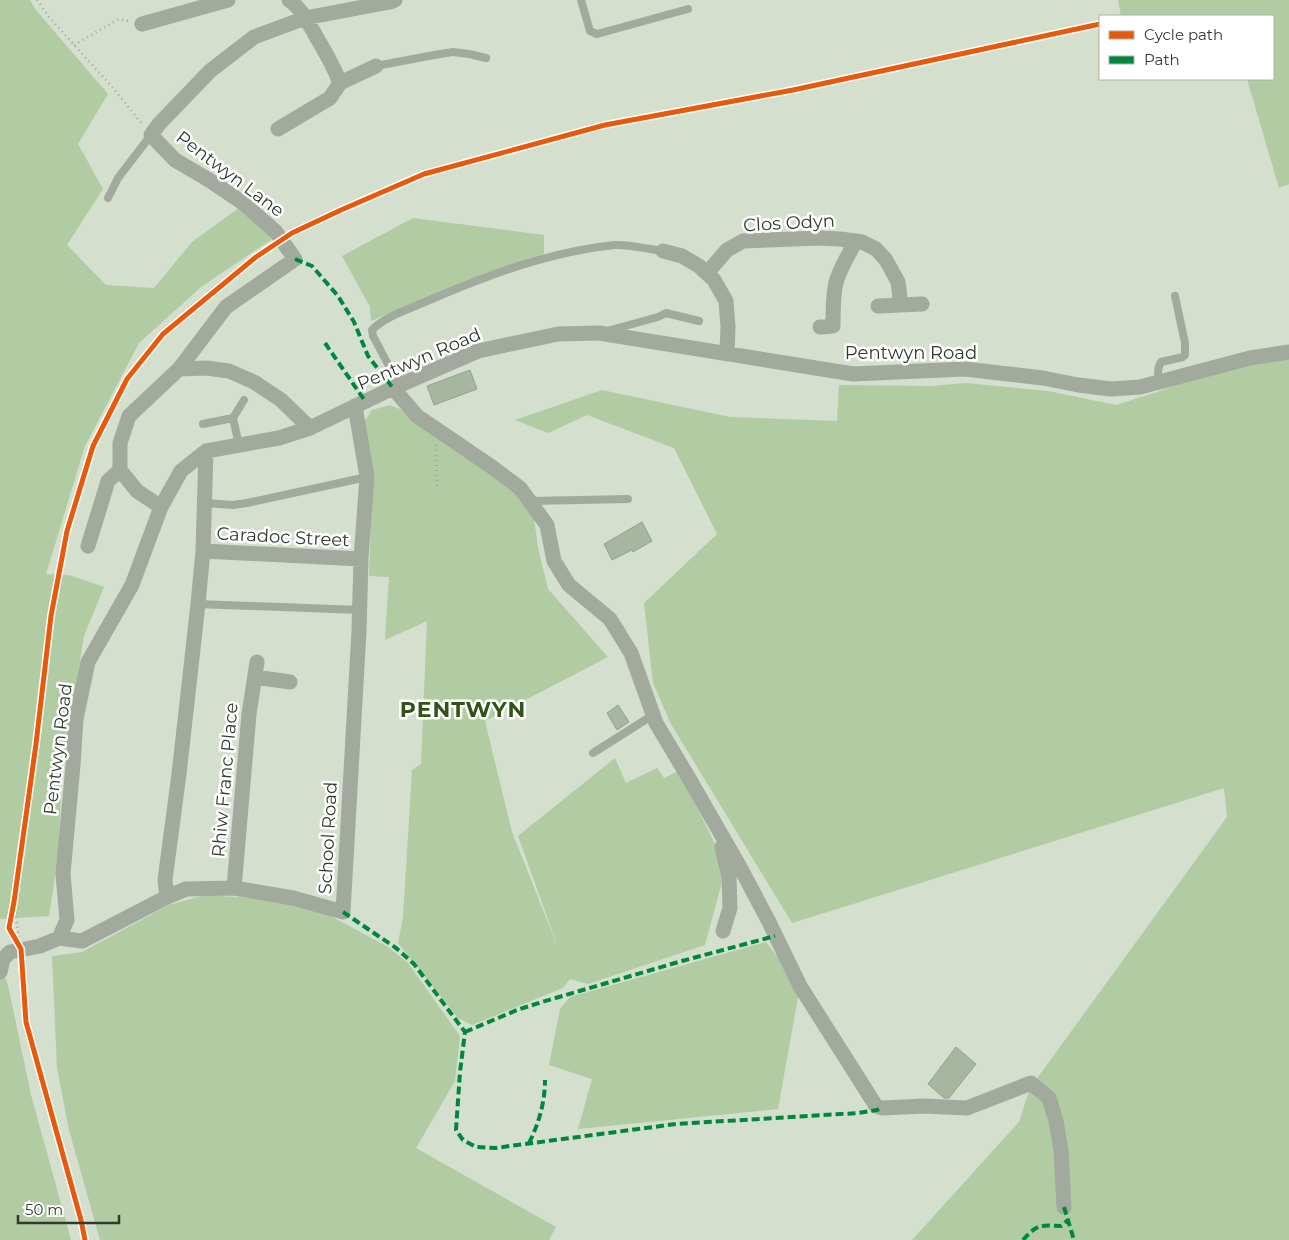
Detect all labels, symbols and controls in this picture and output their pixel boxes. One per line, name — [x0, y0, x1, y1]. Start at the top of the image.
legend — [1099, 15, 1274, 80]
text: Cycle path — [1144, 25, 1223, 44]
text: Path — [1144, 50, 1180, 69]
street label: Pentwyn Lane — [172, 126, 288, 222]
street label: Clos Odyn — [743, 210, 835, 236]
street label: Pentwyn Road — [354, 323, 484, 395]
street label: Pentwyn Road — [845, 342, 977, 364]
street label: Caradoc Street — [216, 523, 350, 551]
street label: Pentwyn Road — [39, 682, 77, 816]
district label: PENTWYN — [400, 696, 526, 723]
street label: Rhiw Franc Place — [207, 702, 243, 858]
street label: School Road — [314, 781, 342, 895]
scale bar — [18, 1192, 119, 1224]
text: 50 m — [25, 1200, 63, 1219]

